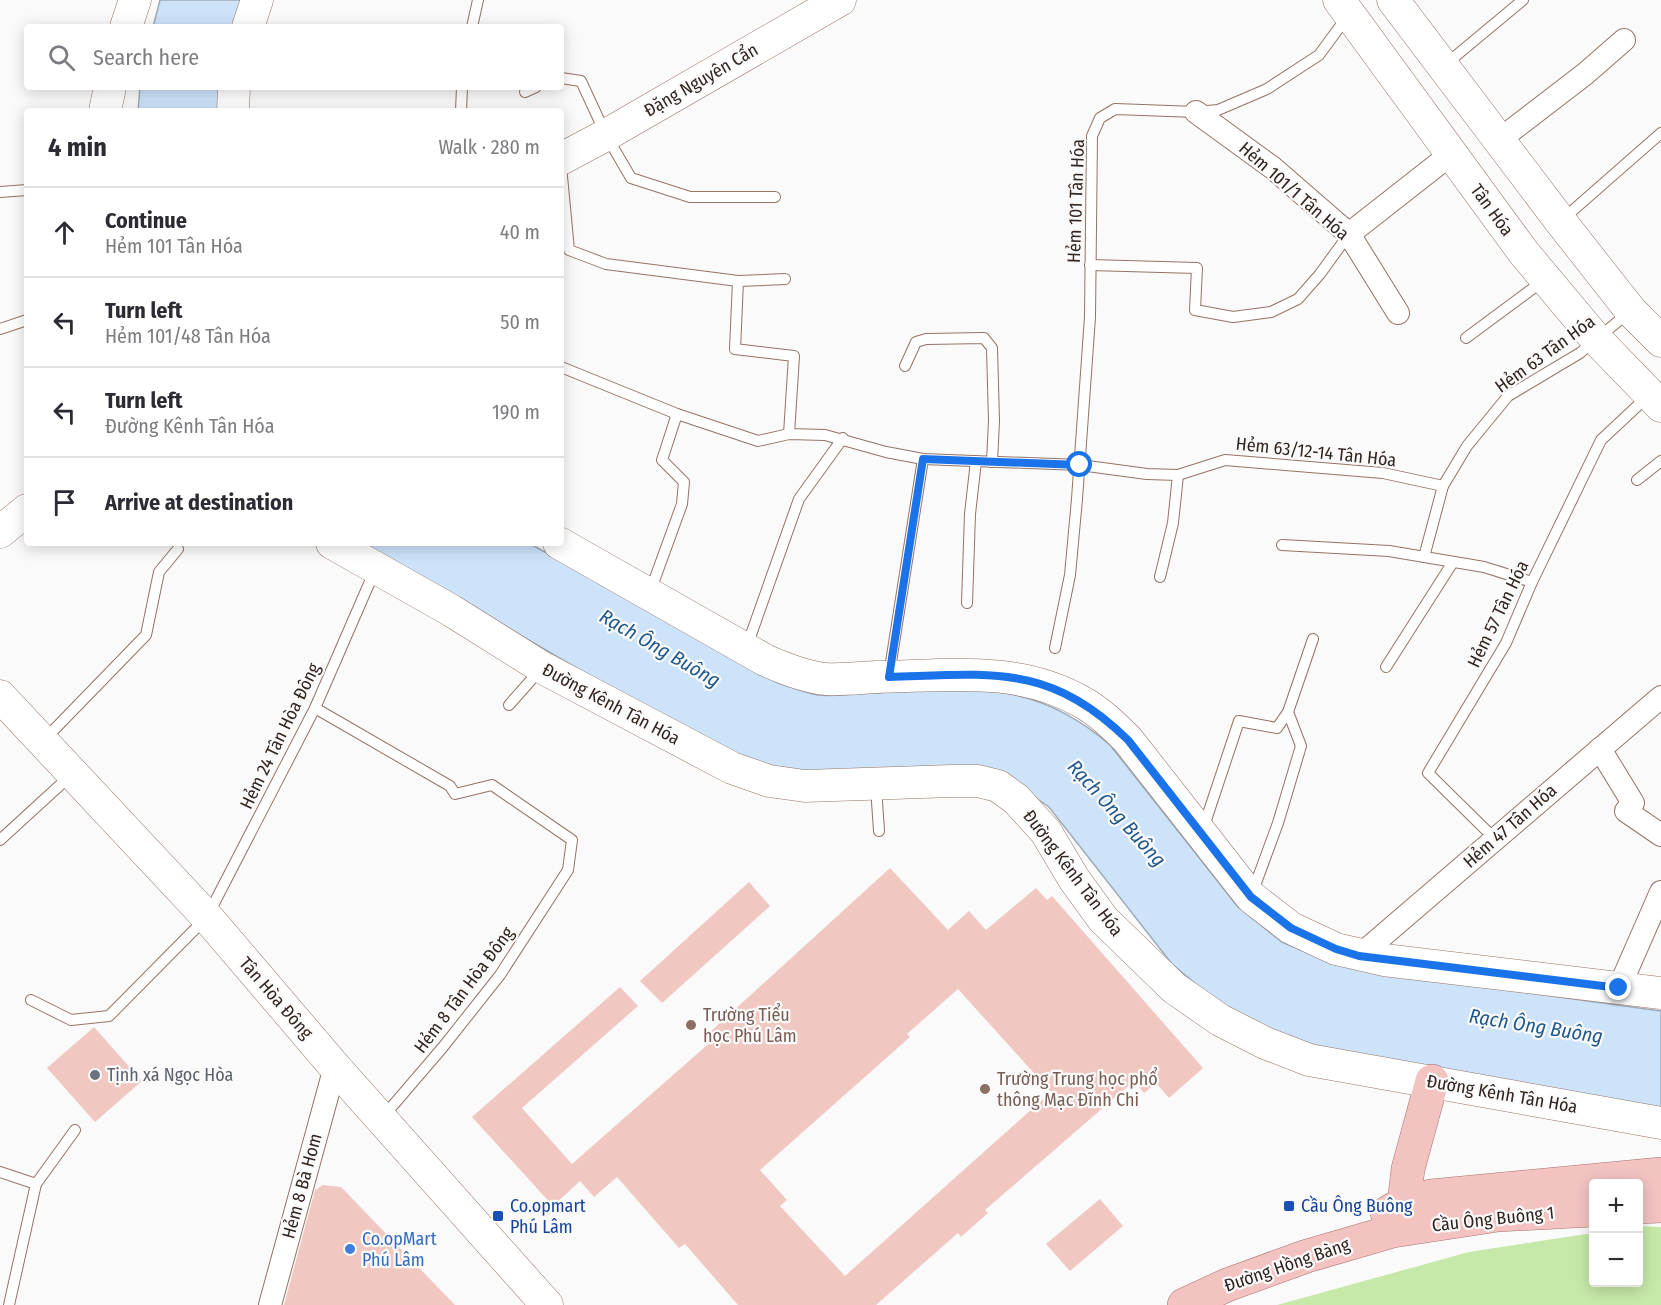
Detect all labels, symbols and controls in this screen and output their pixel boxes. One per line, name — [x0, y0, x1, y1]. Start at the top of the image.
search box — [24, 24, 564, 90]
street label: Đặng Nguyên Cẩn — [640, 38, 762, 122]
icon: search — [45, 41, 78, 74]
text: Search here — [93, 44, 199, 71]
text: 4 min — [48, 132, 107, 163]
text: Walk · 280 m — [438, 135, 540, 159]
street label: Hẻm 101/1 Tân Hóa — [1235, 137, 1354, 245]
street label: Hẻm 101 Tân Hóa — [1063, 138, 1089, 263]
street label: Tân Hóa — [1466, 180, 1518, 240]
text: Continue — [105, 207, 187, 234]
icon: ahead — [48, 216, 81, 249]
text: 40 m — [500, 220, 540, 244]
text: Hẻm 101 Tân Hóa — [105, 234, 243, 258]
text: Turn left — [105, 297, 183, 324]
icon: left — [48, 306, 81, 339]
text: 50 m — [500, 310, 540, 334]
street label: Hẻm 63 Tân Hóa — [1491, 310, 1599, 398]
text: Hẻm 101/48 Tân Hóa — [105, 324, 271, 348]
text: Turn left — [105, 387, 183, 414]
icon: left — [48, 396, 81, 429]
text: 190 m — [492, 400, 540, 424]
text: Đường Kênh Tân Hóa — [105, 414, 275, 438]
street label: Hẻm 63/12-14 Tân Hóa — [1235, 433, 1397, 471]
route start — [1066, 451, 1092, 477]
icon: arrive — [48, 486, 81, 519]
text: Arrive at destination — [105, 489, 293, 516]
street label: Hẻm 57 Tân Hóa — [1463, 557, 1533, 671]
water label: Rạch Ông Buông — [595, 604, 725, 692]
street label: Đường Kênh Tân Hóa — [538, 658, 684, 750]
street label: Hẻm 24 Tân Hòa Đông — [235, 659, 325, 813]
water label: Rạch Ông Buông — [1063, 755, 1171, 871]
street label: Hẻm 47 Tân Hóa — [1459, 779, 1561, 873]
street label: Đường Kênh Tân Hóa — [1018, 805, 1128, 941]
street label: Hẻm 8 Tân Hòa Đông — [409, 922, 519, 1057]
street label: Tân Hòa Đông — [234, 953, 318, 1044]
route end — [1605, 974, 1631, 1000]
place label: Trường Tiểu học Phú Lâm — [703, 1003, 797, 1047]
water label: Rạch Ông Buông — [1467, 1004, 1605, 1048]
marker: Trường Tiểu học Phú Lâm — [684, 1018, 698, 1032]
place label: Tịnh xá Ngọc Hòa — [107, 1064, 233, 1086]
place label: Trường Trung học phổ thông Mạc Đĩnh Chi — [997, 1067, 1158, 1111]
marker: Tịnh xá Ngọc Hòa — [88, 1068, 102, 1082]
street label: Đường Kênh Tân Hóa — [1425, 1070, 1579, 1118]
marker: Trường Trung học phổ thông Mạc Đĩnh Chi — [978, 1082, 992, 1096]
street label: Hẻm 8 Bà Hom — [277, 1131, 327, 1241]
map controls — [1589, 1179, 1643, 1287]
button: + — [1589, 1179, 1643, 1233]
place label: Co.opmart Phú Lâm — [510, 1195, 586, 1238]
place label: Cầu Ông Buông — [1301, 1195, 1413, 1217]
marker: Cầu Ông Buông — [1282, 1199, 1296, 1213]
street label: Cầu Ông Buông 1 — [1431, 1202, 1555, 1236]
marker: Co.opmart Phú Lâm — [491, 1209, 505, 1223]
place label: Co.opMart Phú Lâm — [362, 1228, 437, 1271]
street label: Đường Hồng Bàng — [1221, 1233, 1353, 1297]
button: − — [1589, 1233, 1643, 1287]
marker: Co.opMart Phú Lâm — [343, 1242, 357, 1256]

